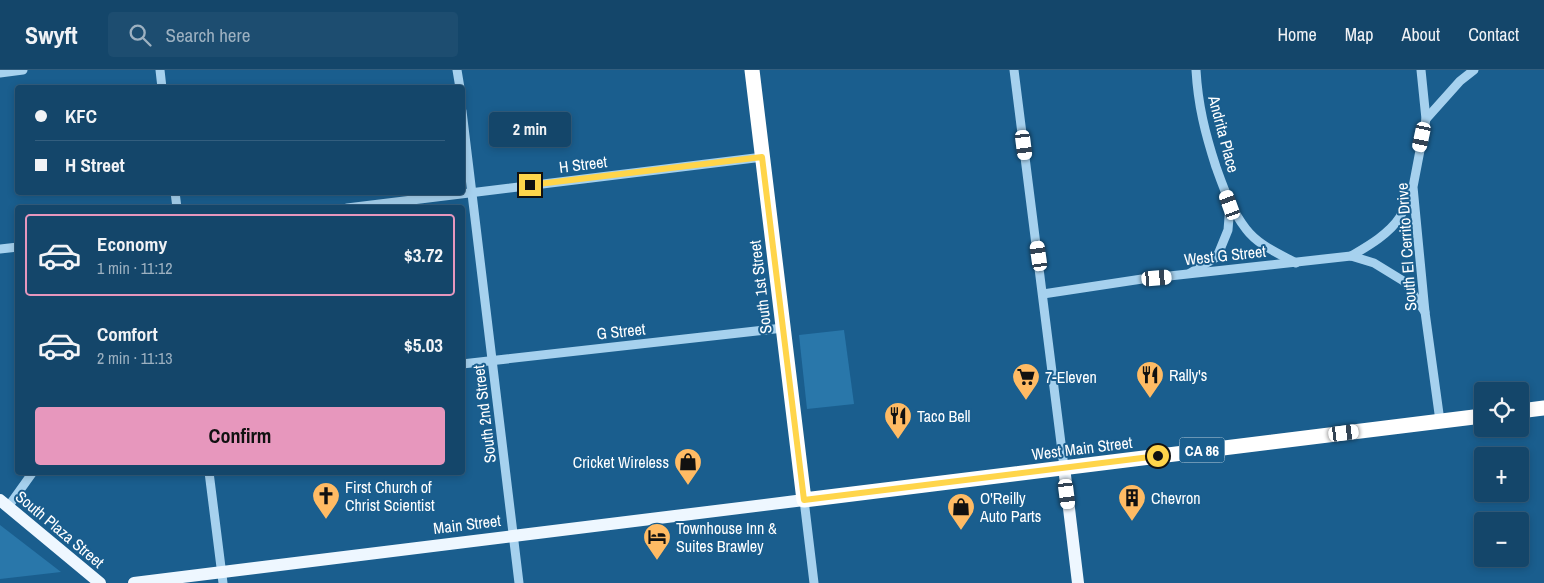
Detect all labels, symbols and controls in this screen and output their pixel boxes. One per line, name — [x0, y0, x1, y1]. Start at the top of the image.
search box — [108, 12, 458, 57]
text: Swyft — [25, 19, 78, 51]
icon: search — [126, 21, 154, 49]
text: Search here — [166, 22, 250, 48]
text: Home — [1277, 22, 1317, 47]
text: Map — [1345, 22, 1374, 47]
text: About — [1402, 22, 1440, 47]
text: Contact — [1468, 22, 1519, 47]
street label: Andrita Place — [1203, 92, 1245, 175]
text: KFC — [65, 103, 97, 129]
callout: 2 min — [489, 112, 571, 148]
text: 2 min — [513, 118, 547, 140]
car — [1411, 121, 1432, 153]
car — [1014, 129, 1033, 161]
street label: H Street — [558, 150, 609, 178]
text: H Street — [65, 152, 125, 178]
route end — [519, 174, 541, 196]
street label: South El Cerrito Drive — [1391, 182, 1421, 312]
car — [1217, 188, 1242, 222]
text: Economy — [97, 231, 167, 257]
icon: car — [37, 233, 82, 278]
street label: South 1st Street — [743, 239, 777, 335]
car — [1029, 240, 1048, 272]
street label: West G Street — [1183, 240, 1267, 270]
text: $3.72 — [404, 242, 443, 268]
text: 1 min · 11:12 — [97, 257, 173, 279]
car — [1141, 269, 1172, 287]
street label: G Street — [596, 317, 647, 344]
text: Comfort — [97, 321, 158, 347]
icon: car — [37, 323, 82, 368]
text: $5.03 — [404, 332, 443, 358]
text: 2 min · 11:13 — [97, 347, 173, 369]
restaurant icon: Rally's — [1135, 360, 1165, 399]
supermarket icon: 7-Eleven — [1011, 362, 1041, 401]
street label: South 2nd Street — [467, 363, 501, 464]
place label: Rally's — [1169, 364, 1207, 386]
place label: 7-Eleven — [1045, 366, 1097, 388]
map controls — [1474, 382, 1529, 567]
button: locate — [1474, 382, 1529, 437]
restaurant icon: Taco Bell — [883, 401, 913, 440]
place label: Taco Bell — [917, 405, 971, 427]
button: Confirm — [35, 407, 445, 465]
car — [1328, 424, 1359, 442]
street label: West Main Street — [1030, 431, 1134, 465]
road number: CA 86 — [1180, 438, 1224, 462]
route start — [1147, 445, 1169, 467]
shop icon: Cricket Wireless — [673, 447, 703, 486]
button: + — [1474, 447, 1529, 502]
place label: Cricket Wireless — [573, 451, 669, 473]
place label: First Church of Christ Scientist — [345, 476, 435, 516]
car — [1057, 478, 1076, 510]
church icon: First Church of Christ Scientist — [311, 481, 341, 520]
building icon: Chevron — [1117, 483, 1147, 522]
street label: South Plaza Street — [11, 485, 109, 573]
place label: O'Reilly Auto Parts — [979, 487, 1041, 527]
place label: Chevron — [1151, 487, 1201, 509]
shop icon: O'Reilly Auto Parts — [946, 492, 976, 531]
street label: Main Street — [432, 509, 502, 539]
button: − — [1474, 512, 1529, 567]
place label: Townhouse Inn & Suites Brawley — [676, 517, 777, 557]
hotel icon: Townhouse Inn & Suites Brawley — [642, 522, 672, 561]

